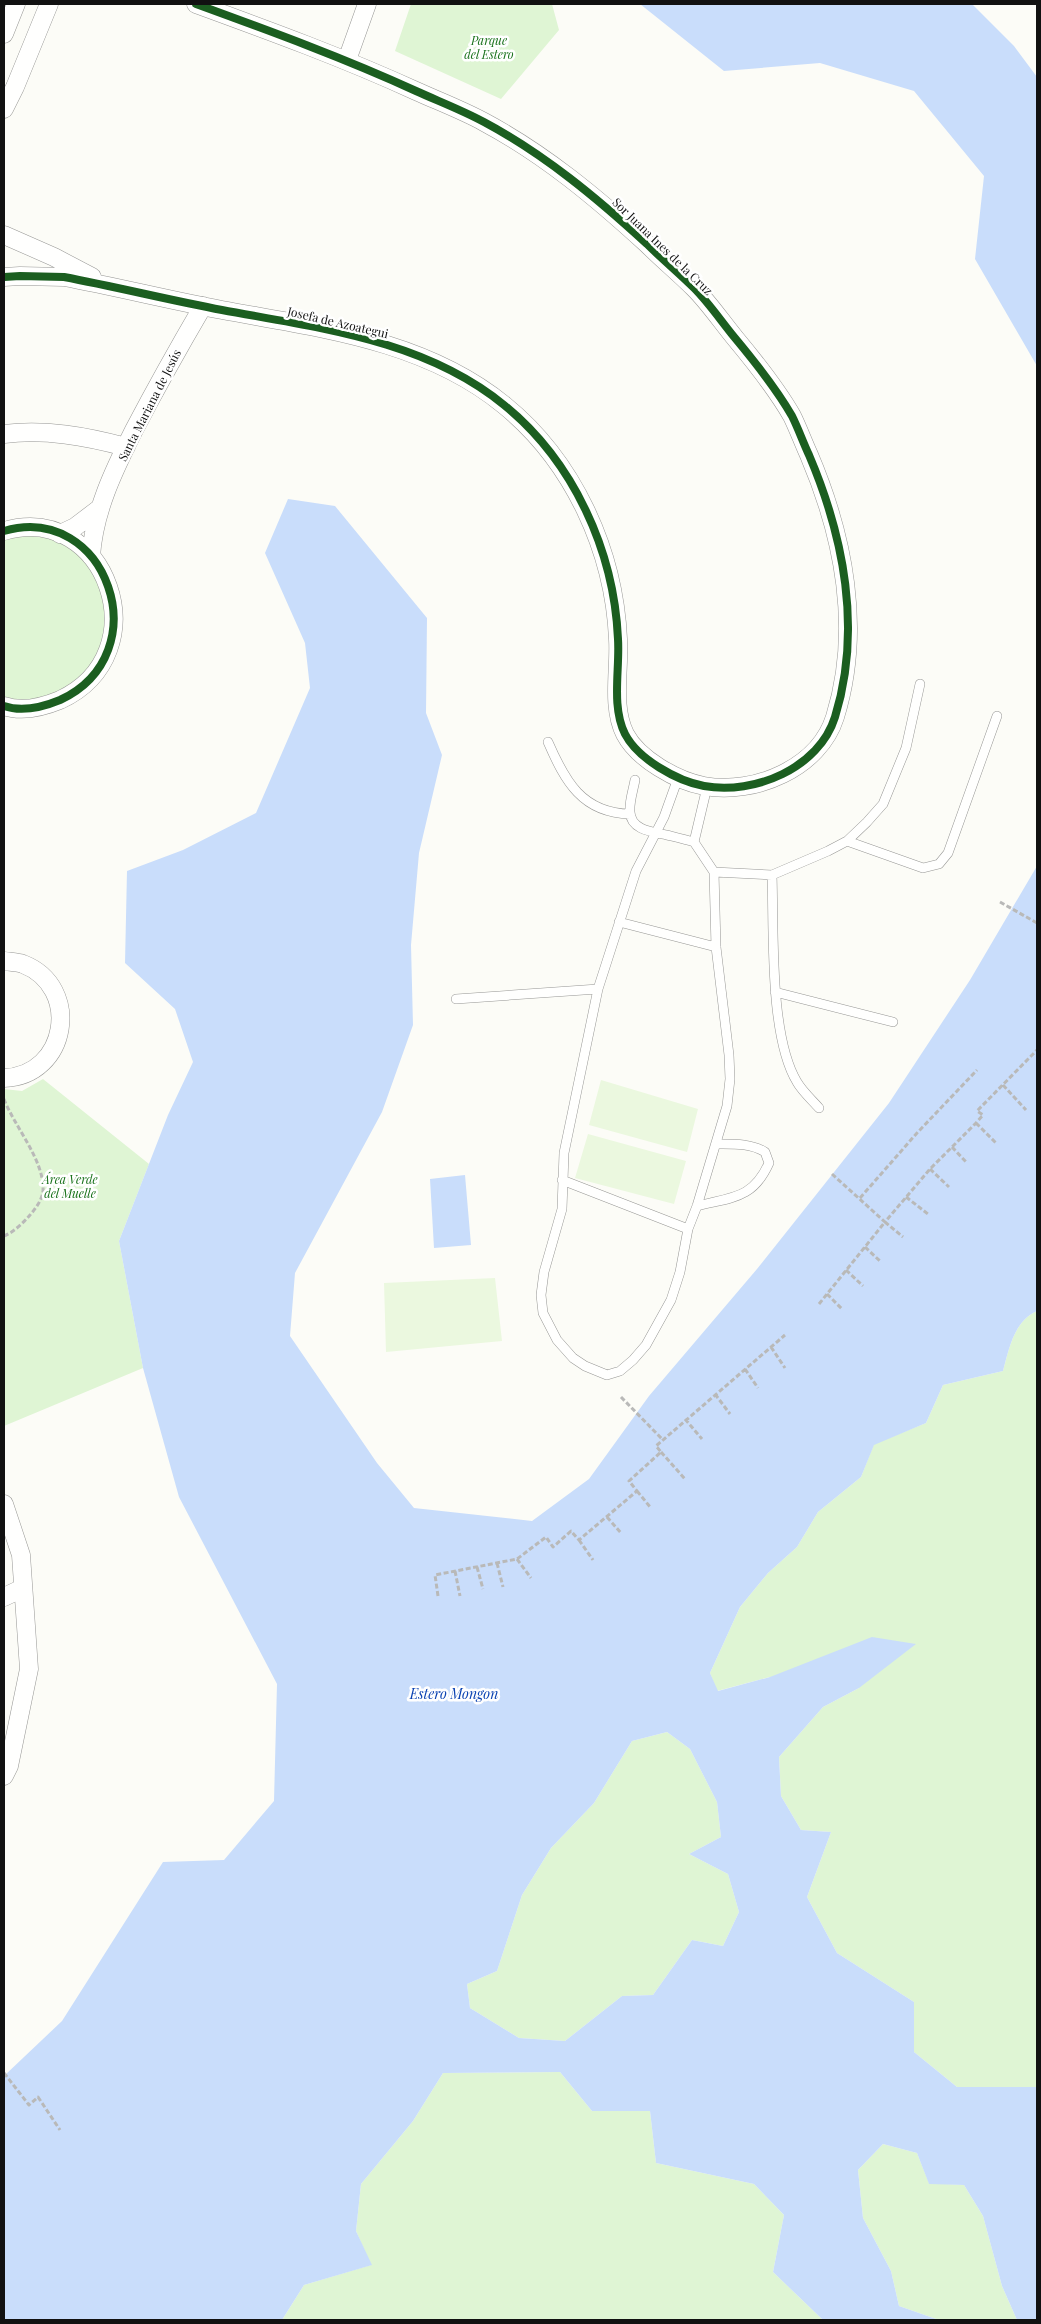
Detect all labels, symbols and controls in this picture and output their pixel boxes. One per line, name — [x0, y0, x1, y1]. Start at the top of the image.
park label: Parque del Estero — [464, 32, 514, 62]
street label: Sor Juana Ines de la Cruz — [609, 194, 717, 298]
street label: Josefa de Azoategui — [285, 302, 390, 342]
street label: Santa Mariana de Jesús — [114, 346, 184, 464]
park label: Área Verde del Muelle — [40, 1171, 98, 1201]
water label: Estero Mongon — [409, 1684, 498, 1703]

